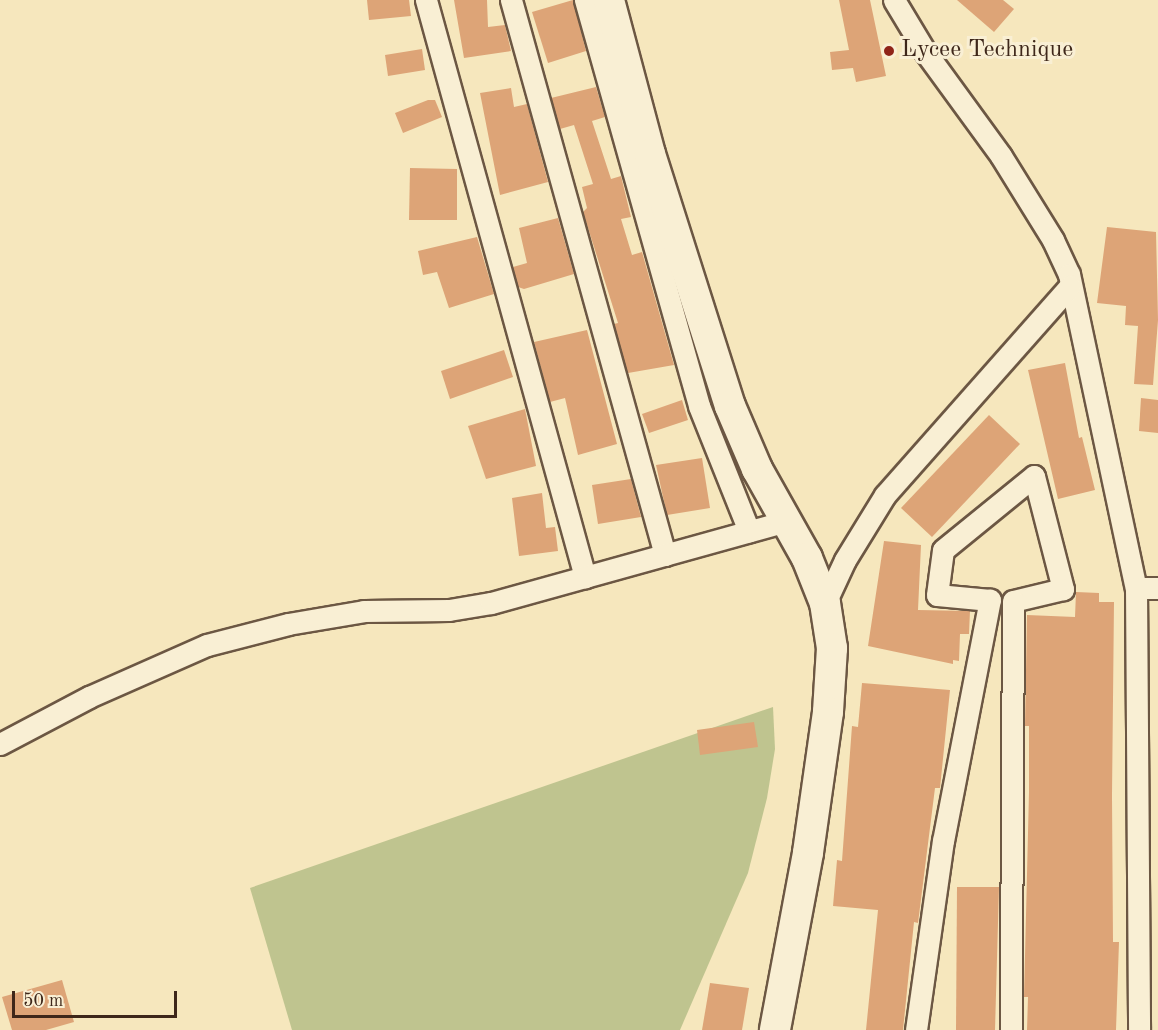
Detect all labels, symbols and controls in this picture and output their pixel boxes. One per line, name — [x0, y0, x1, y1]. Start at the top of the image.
place label: Lycee Technique — [901, 37, 1073, 65]
marker: Lycee Technique — [882, 44, 896, 58]
scale bar — [15, 979, 180, 1017]
text: 50 m — [23, 992, 63, 1010]

